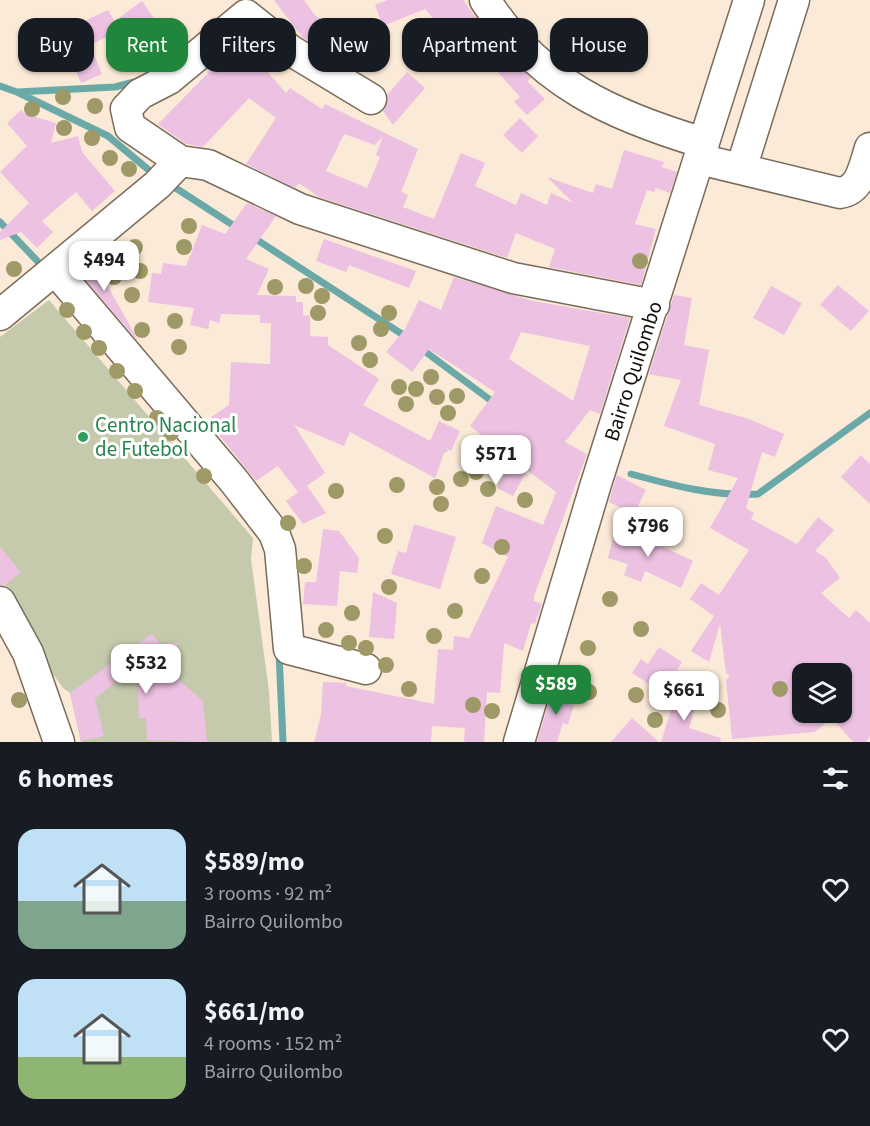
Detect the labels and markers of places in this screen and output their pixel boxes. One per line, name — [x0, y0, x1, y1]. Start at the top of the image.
pin: $494 — [68, 241, 140, 292]
place label: Centro Nacional de Futebol — [95, 410, 236, 464]
marker: Centro Nacional de Futebol — [76, 430, 90, 444]
pin: $571 — [460, 435, 532, 486]
pin: $796 — [612, 507, 684, 558]
pin: $532 — [110, 644, 182, 695]
pin: $589 — [520, 665, 592, 716]
pin: $661 — [648, 671, 720, 722]

